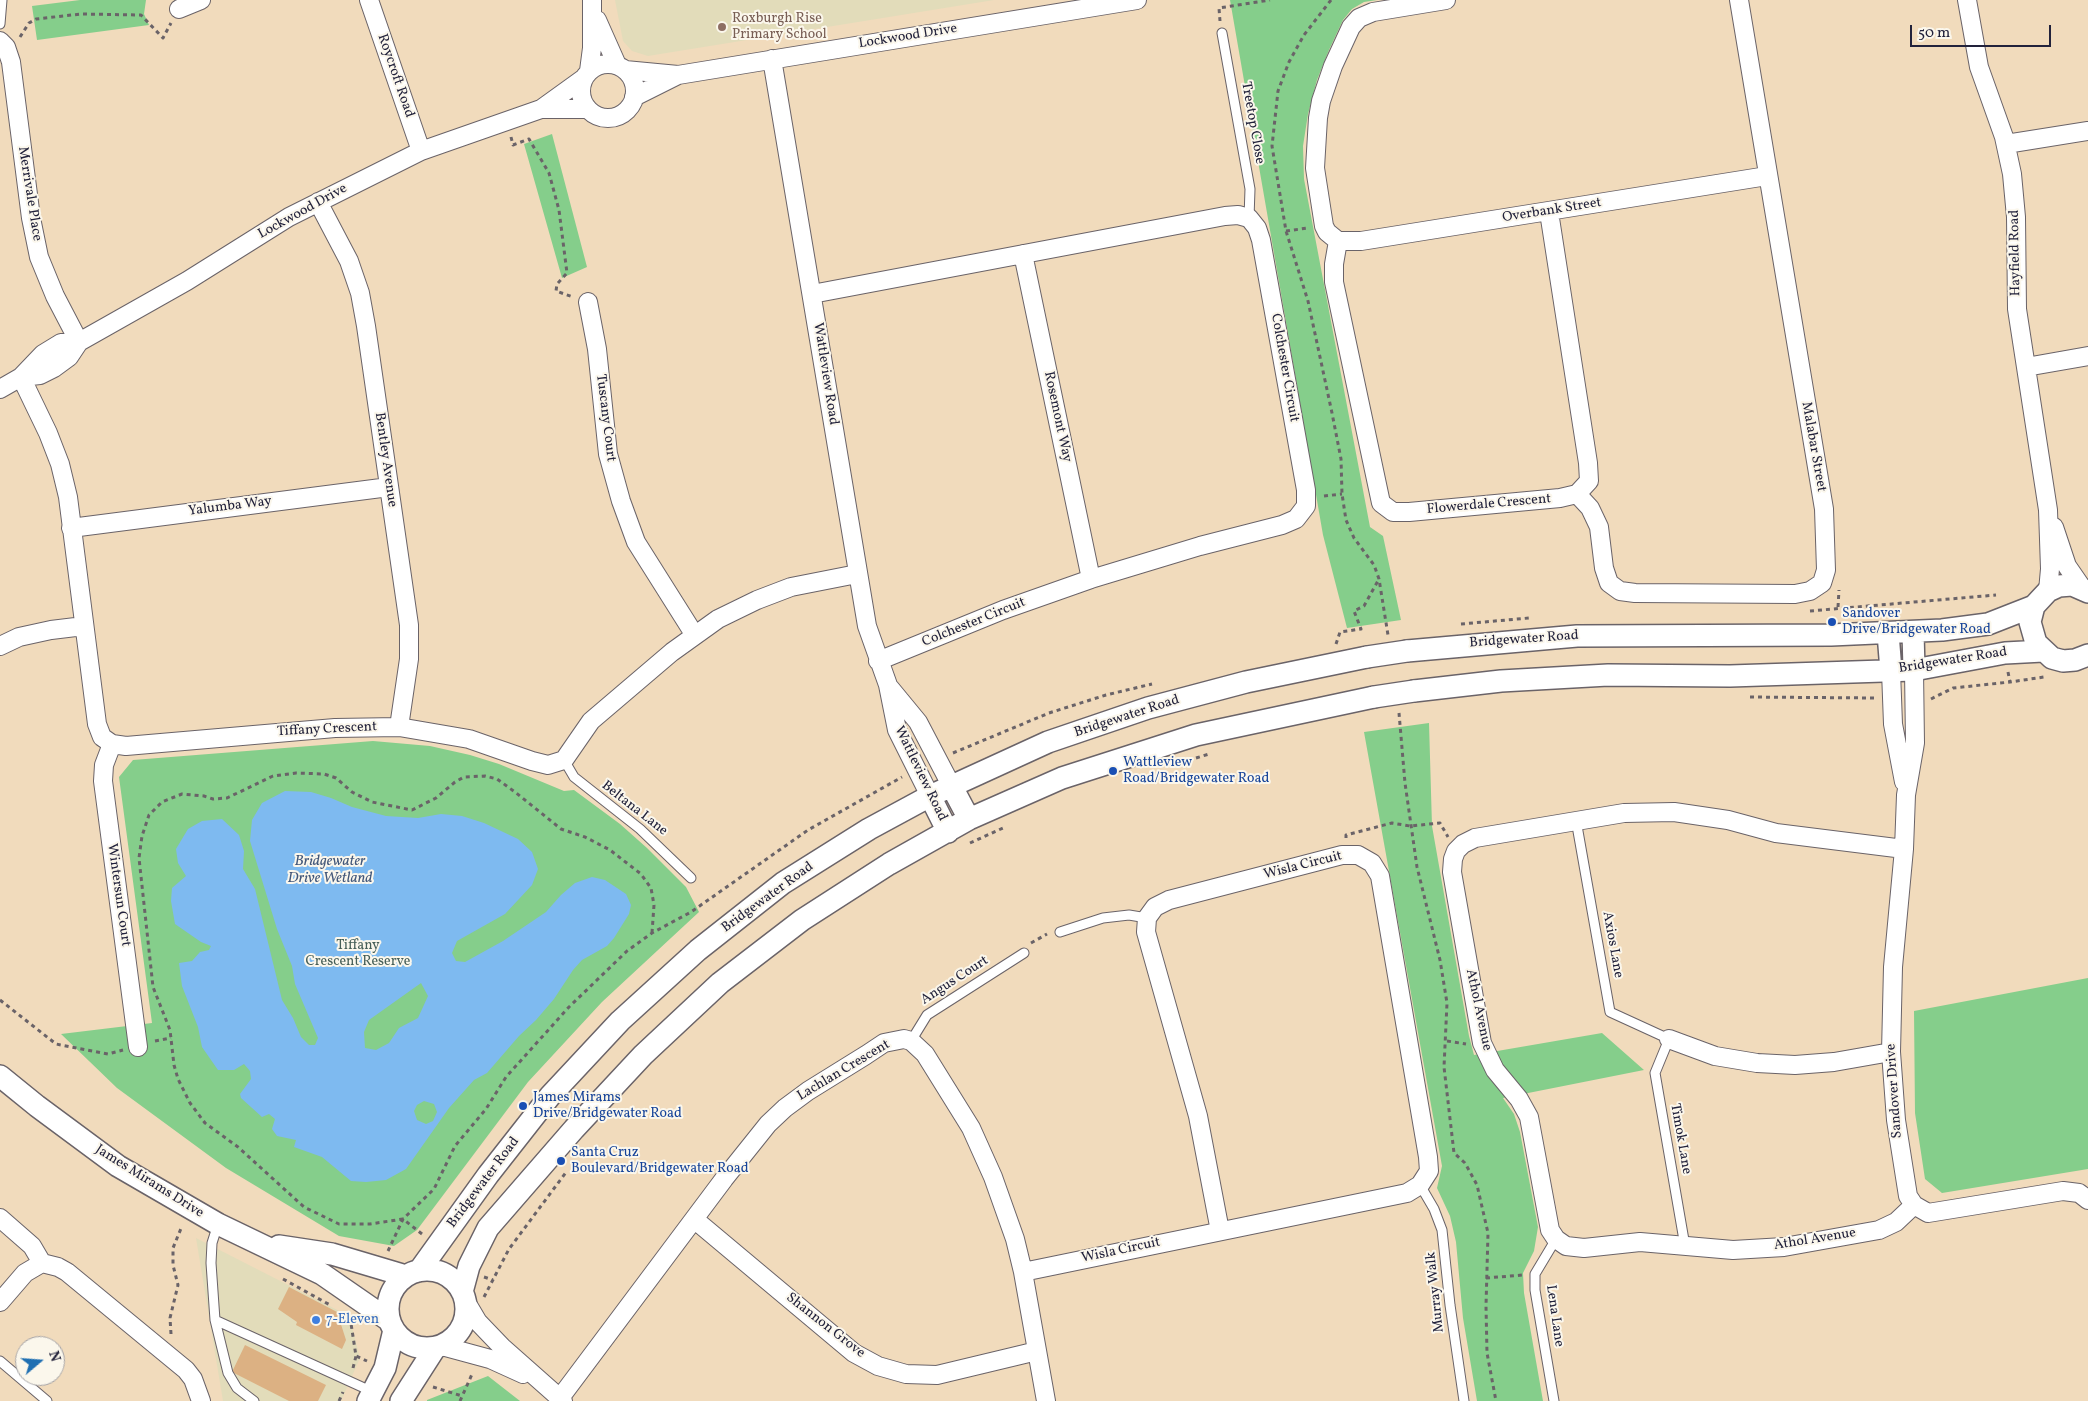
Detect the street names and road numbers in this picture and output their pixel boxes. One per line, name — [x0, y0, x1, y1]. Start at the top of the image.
street label: Lockwood Drive — [858, 21, 958, 53]
street label: Roycroft Road — [373, 32, 417, 120]
street label: Treetop Close — [1237, 81, 1267, 165]
street label: Merrivale Place — [13, 146, 45, 242]
street label: Lockwood Drive — [256, 181, 350, 243]
street label: Overbank Street — [1501, 195, 1603, 227]
street label: Hayfield Road — [2007, 210, 2025, 296]
street label: Colchester Circuit — [1266, 312, 1302, 424]
street label: Wattleview Road — [809, 322, 841, 426]
street label: Rosemont Way — [1039, 370, 1075, 464]
street label: Tuscany Court — [591, 373, 619, 463]
street label: Malabar Street — [1797, 401, 1829, 493]
street label: Bentley Avenue — [370, 412, 400, 508]
street label: Flowerdale Crescent — [1426, 491, 1552, 519]
street label: Yalumba Way — [187, 494, 273, 520]
street label: Colchester Circuit — [920, 595, 1028, 651]
street label: Bridgewater Road — [1469, 628, 1579, 652]
street label: Bridgewater Road — [1898, 644, 2008, 678]
street label: Bridgewater Road — [1072, 692, 1182, 742]
street label: Tiffany Crescent — [277, 719, 377, 741]
street label: Wattleview Road — [890, 724, 950, 824]
street label: Beltana Lane — [598, 778, 670, 840]
street label: Wintersun Court — [102, 842, 134, 948]
street label: Wisla Circuit — [1262, 848, 1344, 884]
street label: Bridgewater Road — [719, 859, 817, 937]
street label: Axios Lane — [1598, 910, 1626, 980]
street label: Angus Court — [918, 953, 992, 1009]
street label: Athol Avenue — [1461, 968, 1495, 1052]
street label: Lachlan Crescent — [795, 1037, 893, 1105]
street label: Sandover Drive — [1883, 1043, 1907, 1139]
street label: Timok Lane — [1666, 1102, 1694, 1176]
street label: Bridgewater Road — [444, 1134, 524, 1232]
street label: James Mirams Drive — [92, 1142, 206, 1222]
street label: Athol Avenue — [1773, 1225, 1857, 1255]
street label: Wisla Circuit — [1080, 1234, 1162, 1268]
street label: Murray Walk — [1423, 1251, 1449, 1333]
street label: Lena Lane — [1541, 1284, 1567, 1348]
street label: Shannon Grove — [782, 1290, 868, 1362]

